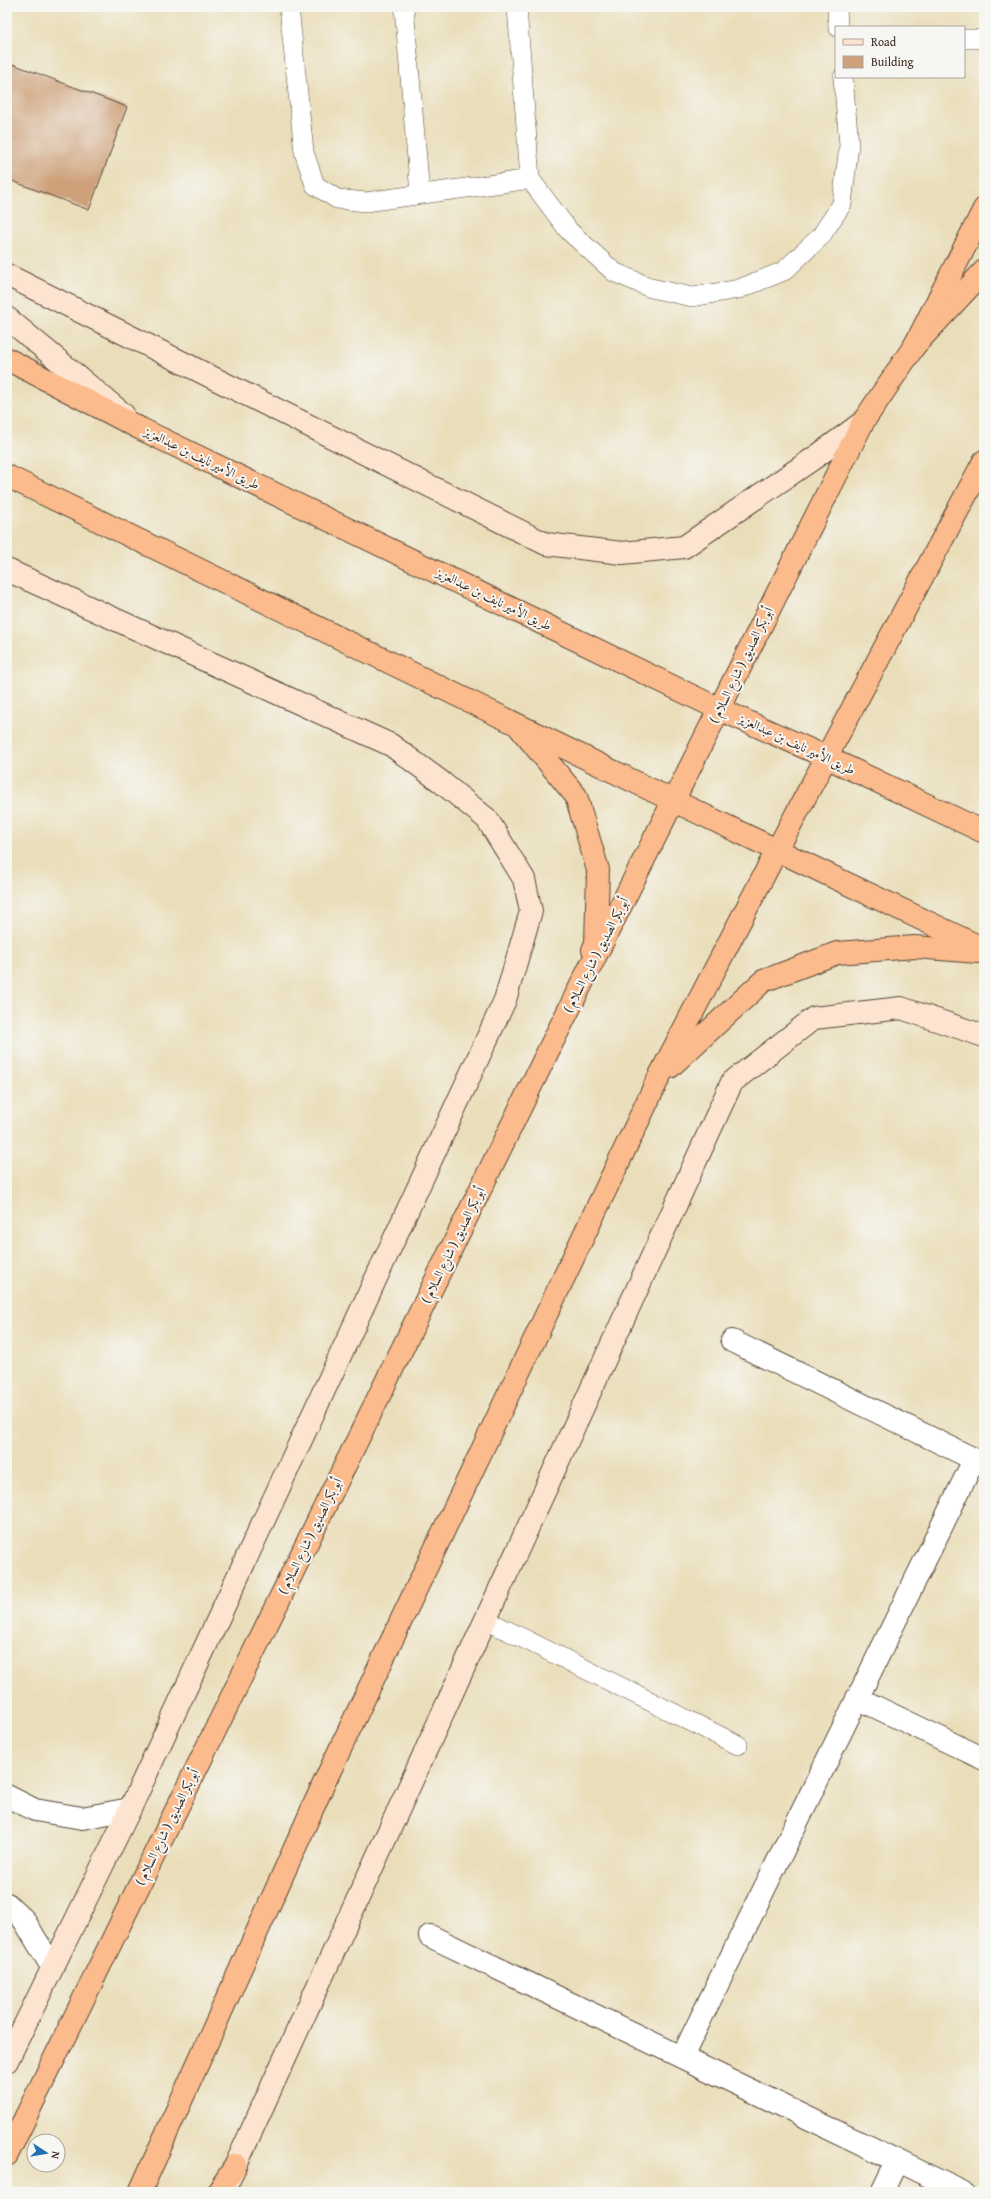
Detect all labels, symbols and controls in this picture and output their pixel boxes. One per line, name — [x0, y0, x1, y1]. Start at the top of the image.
legend — [835, 26, 965, 78]
text: Road — [871, 33, 897, 50]
text: Building — [871, 53, 914, 70]
street label: طريق الأمير نايف بن عبدالعزيز — [139, 421, 263, 494]
street label: طريق الأمير نايف بن عبدالعزيز — [431, 562, 555, 635]
street label: ( شارع السلام ) أبو بكر الصديق — [705, 604, 779, 727]
street label: طريق الأمير نايف بن عبدالعزيز — [734, 708, 858, 779]
street label: ( شارع السلام ) أبو بكر الصديق — [559, 894, 635, 1017]
street label: ( شارع السلام ) أبو بكر الصديق — [417, 1184, 491, 1307]
street label: ( شارع السلام ) أبو بكر الصديق — [274, 1475, 348, 1598]
street label: ( شارع السلام ) أبو بكر الصديق — [131, 1766, 205, 1889]
north arrow — [26, 2133, 66, 2173]
text: N — [47, 2150, 64, 2161]

